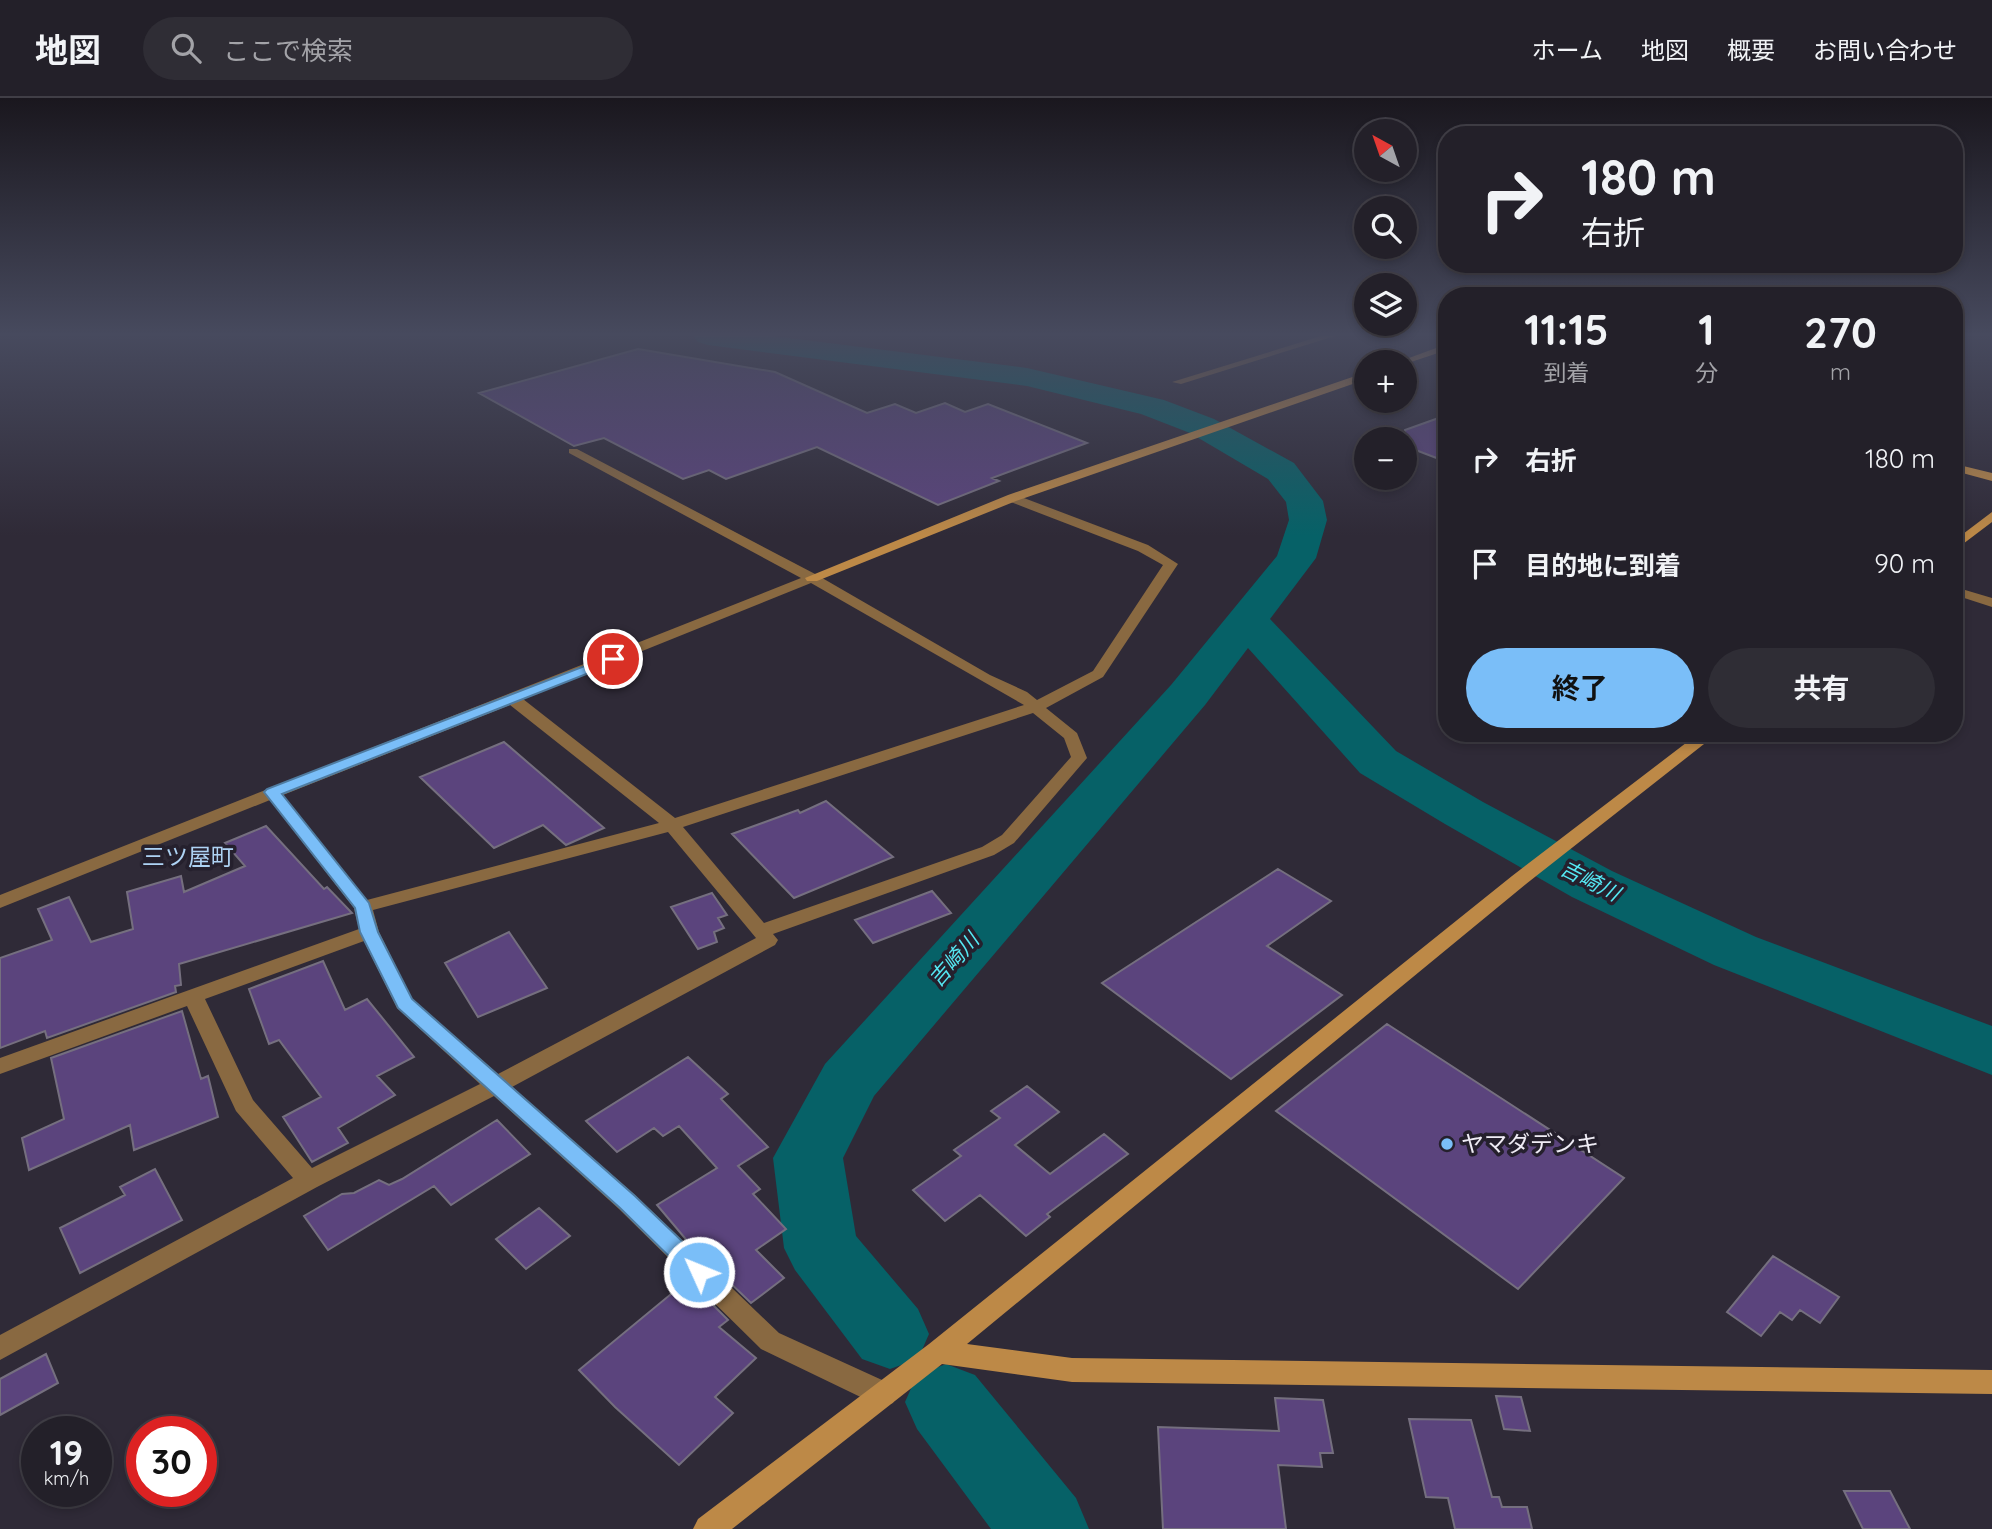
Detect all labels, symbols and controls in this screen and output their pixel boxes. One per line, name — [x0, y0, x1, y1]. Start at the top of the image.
search box — [143, 17, 633, 80]
text: 地図 — [35, 29, 101, 70]
icon: search — [167, 29, 205, 67]
text: ここで検索 — [223, 34, 353, 67]
text: ホーム — [1532, 35, 1603, 65]
text: 地図 — [1641, 35, 1689, 65]
text: 概要 — [1727, 35, 1775, 65]
text: お問い合わせ — [1813, 35, 1957, 65]
north arrow — [1354, 119, 1418, 182]
map controls — [1354, 119, 1417, 490]
text: 180 m — [1581, 146, 1716, 207]
icon: right — [1466, 154, 1557, 245]
button: search — [1354, 196, 1417, 259]
text: 右折 — [1581, 212, 1645, 252]
button: layers — [1354, 273, 1417, 336]
text: 11:15 — [1524, 303, 1609, 356]
text: 1 — [1698, 303, 1715, 356]
text: 270 — [1804, 306, 1877, 359]
button: + — [1354, 350, 1417, 413]
text: m — [1830, 357, 1851, 386]
text: 到着 — [1543, 358, 1589, 387]
text: 分 — [1695, 358, 1718, 387]
button: − — [1354, 427, 1417, 490]
icon: right — [1466, 440, 1504, 478]
text: 180 m — [1865, 442, 1935, 475]
text: 右折 — [1525, 444, 1577, 477]
icon: arrive — [1466, 545, 1504, 583]
text: 90 m — [1874, 547, 1935, 580]
text: 目的地に到着 — [1525, 549, 1681, 582]
pin — [583, 629, 643, 689]
icon: arrive — [594, 640, 632, 678]
button: 終了 — [1466, 648, 1694, 728]
button: 共有 — [1708, 648, 1935, 728]
district label: 三ツ屋町 — [142, 842, 234, 871]
water label: 吉崎川 — [1556, 854, 1626, 907]
water label: 吉崎川 — [923, 926, 985, 992]
place label: ヤマダデンキ — [1461, 1129, 1599, 1158]
marker: ヤマダデンキ — [1439, 1136, 1455, 1152]
position arrow — [662, 1235, 736, 1309]
speed limit sign: 30 — [126, 1416, 217, 1507]
text: 19 — [50, 1430, 83, 1474]
text: km/h — [44, 1467, 89, 1490]

